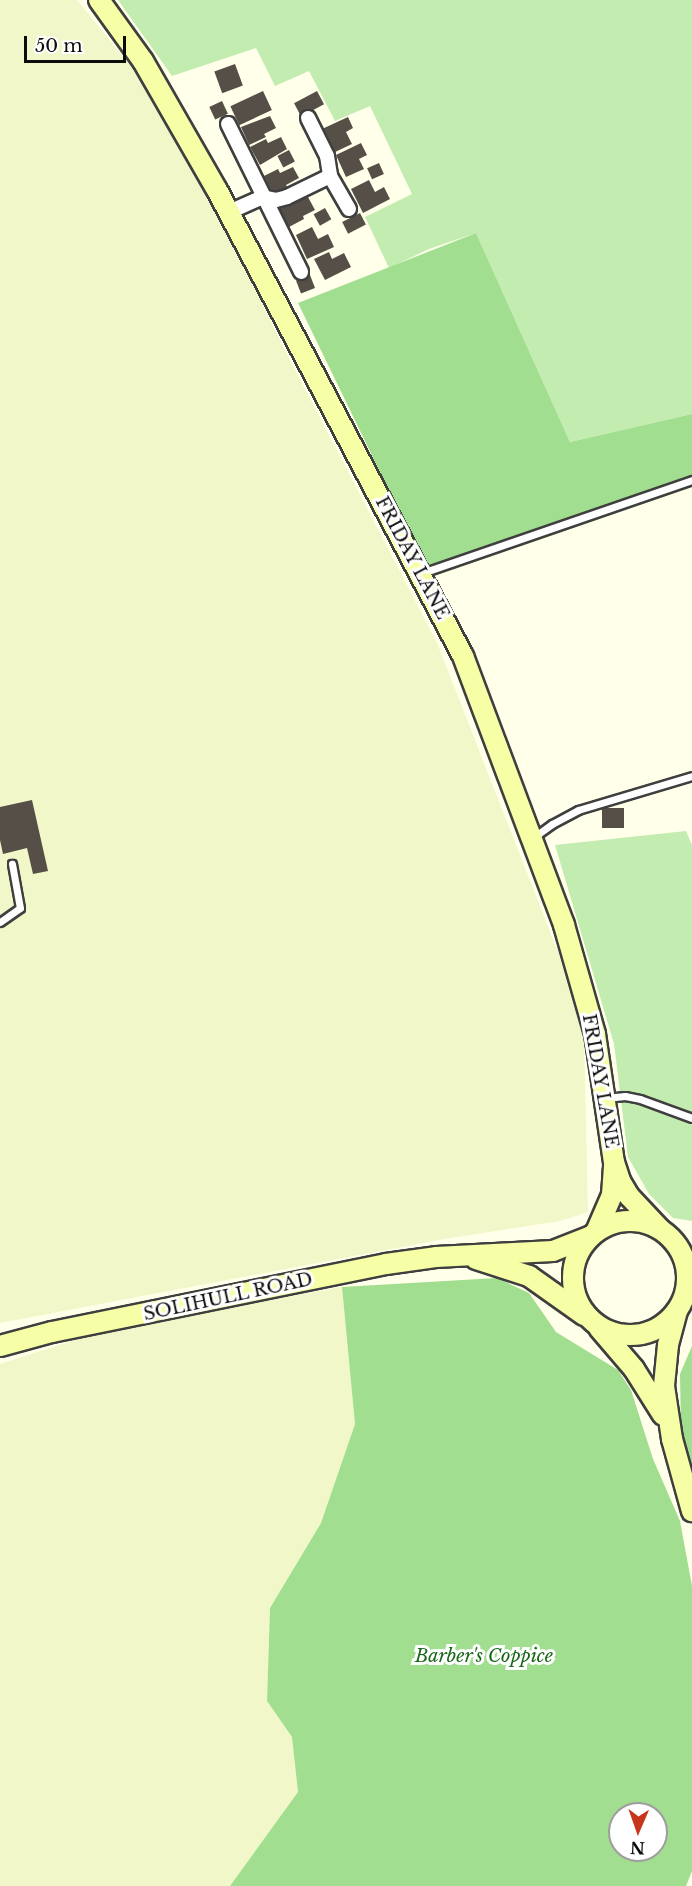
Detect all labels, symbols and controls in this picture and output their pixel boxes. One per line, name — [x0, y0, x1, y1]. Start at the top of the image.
scale bar — [27, 24, 129, 62]
text: 50 m — [35, 35, 83, 57]
street label: FRIDAY LANE — [370, 493, 454, 623]
street label: FRIDAY LANE — [578, 1012, 622, 1150]
street label: SOLIHULL ROAD — [141, 1268, 315, 1326]
park label: Barber's Coppice — [415, 1645, 553, 1667]
north arrow — [608, 1802, 668, 1862]
text: N — [630, 1838, 645, 1858]

